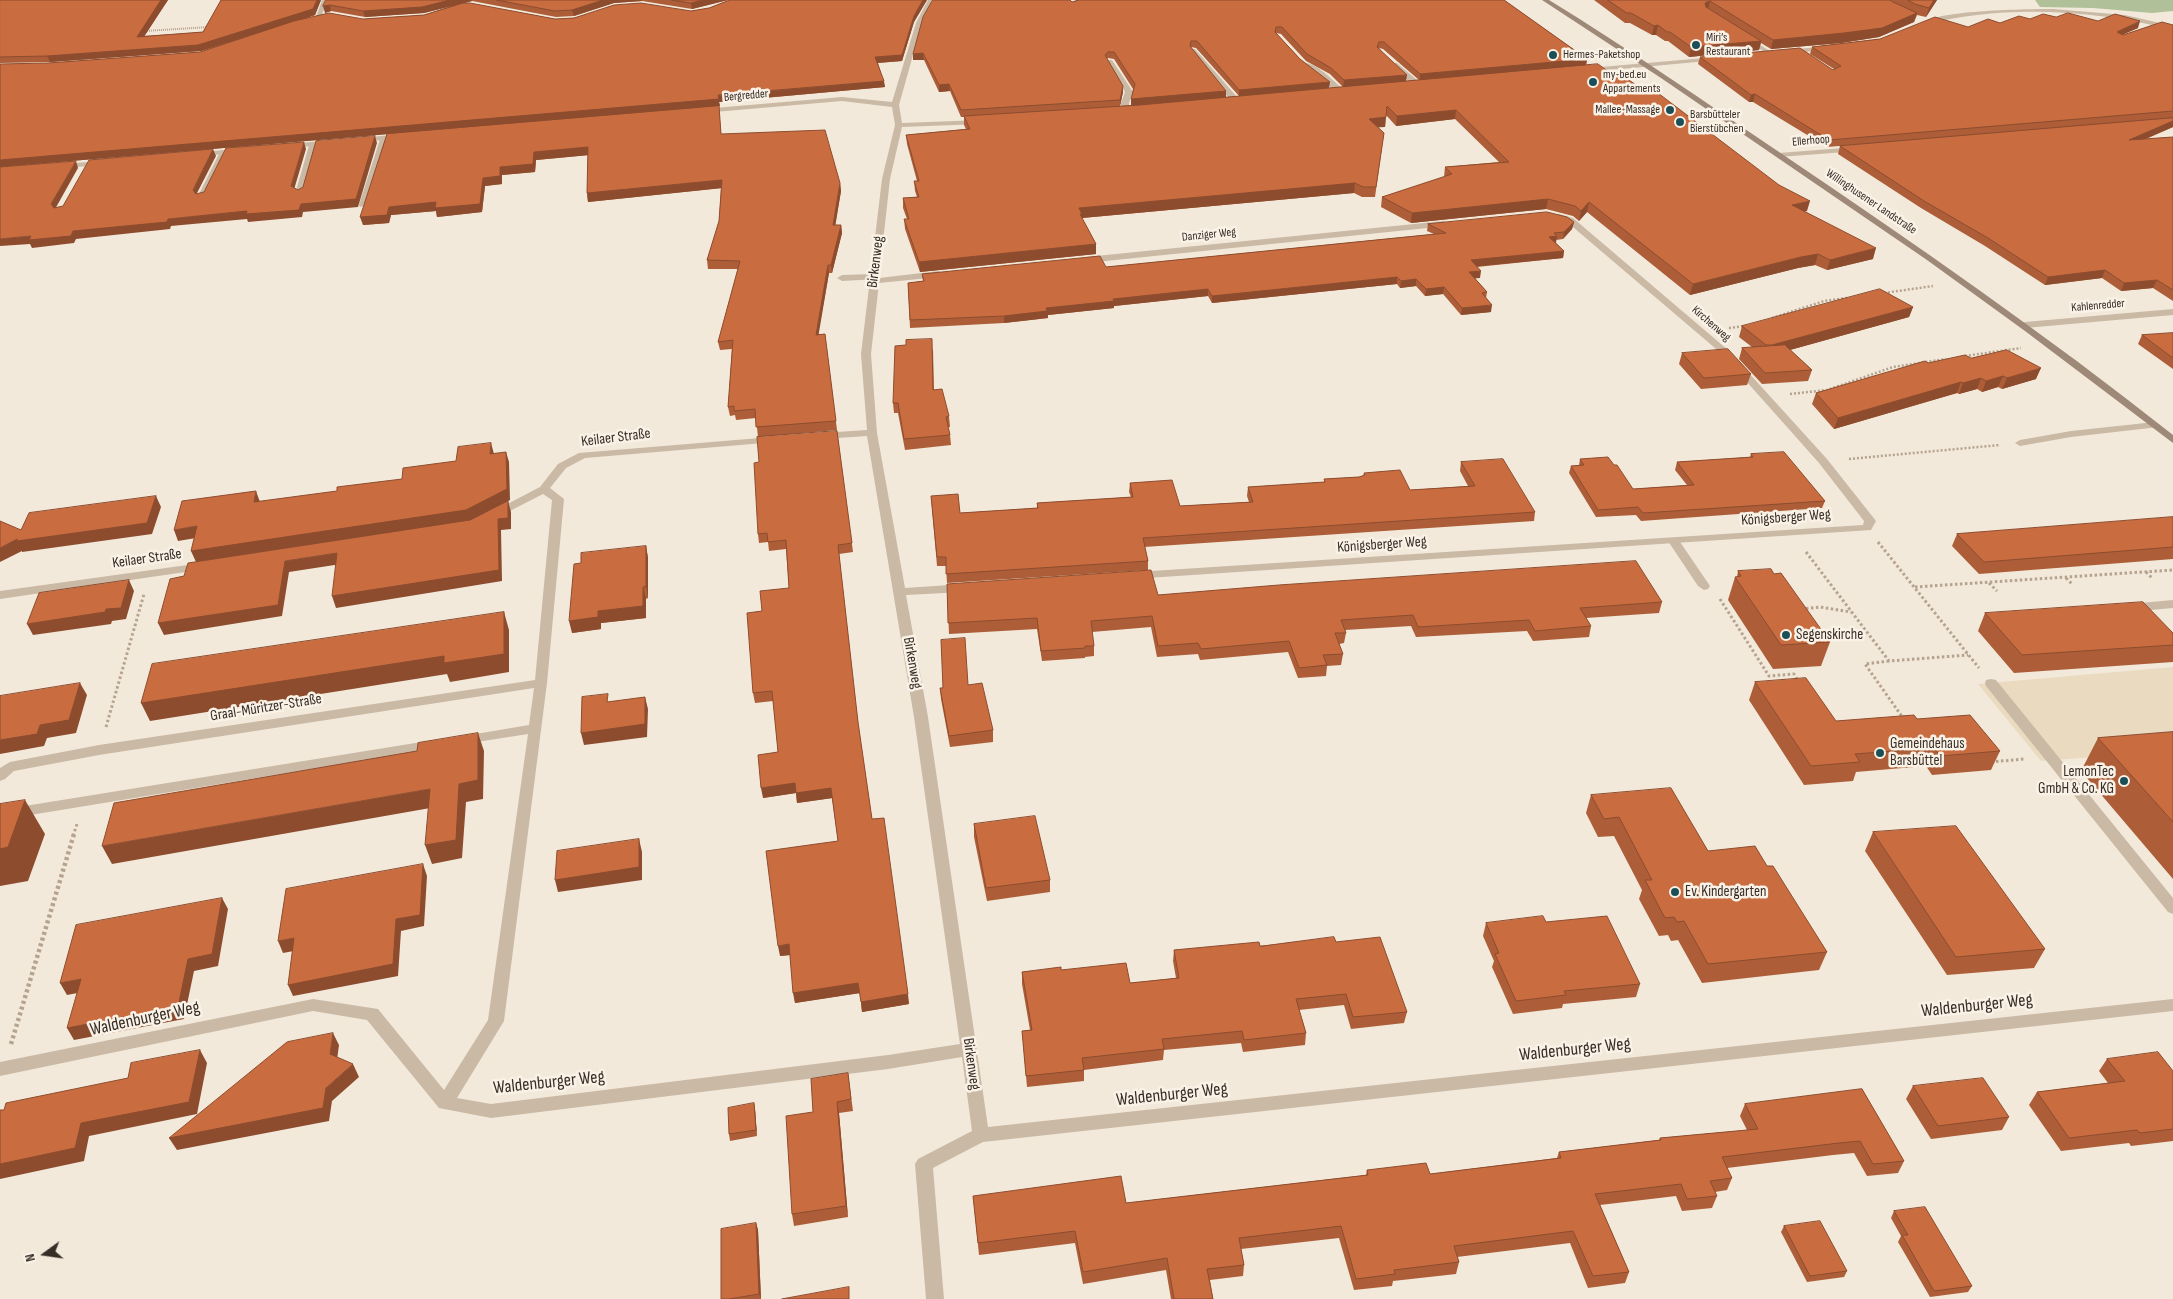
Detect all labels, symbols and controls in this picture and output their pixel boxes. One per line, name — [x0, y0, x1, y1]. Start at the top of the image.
place label: Miri‘s Restaurant — [1706, 31, 1751, 59]
marker: Miri‘s Restaurant — [1690, 39, 1702, 51]
place label: Hermes-Paketshop — [1563, 48, 1640, 62]
marker: Hermes-Paketshop — [1547, 49, 1559, 61]
place label: my-bed.eu Appartements — [1603, 68, 1661, 96]
marker: my-bed.eu Appartements — [1587, 76, 1599, 88]
street label: Bergredder — [723, 87, 769, 105]
place label: Mallee-Massage — [1595, 103, 1660, 117]
marker: Mallee-Massage — [1664, 104, 1676, 116]
place label: Barsbütteler Bierstübchen — [1690, 108, 1744, 136]
marker: Barsbütteler Bierstübchen — [1674, 116, 1686, 128]
street label: Ellerhoop — [1792, 132, 1830, 150]
street label: Willinghusener Landstraße — [1823, 166, 1919, 238]
street label: Danziger Weg — [1181, 225, 1237, 245]
street label: Birkenweg — [864, 235, 888, 289]
street label: Kahlenredder — [2071, 296, 2125, 316]
street label: Kirchenweg — [1688, 303, 1734, 345]
street label: Keilaer Straße — [580, 425, 652, 451]
street label: Königsberger Weg — [1741, 506, 1831, 530]
street label: Königsberger Weg — [1337, 533, 1427, 557]
street label: Keilaer Straße — [111, 545, 183, 573]
place label: Segenskirche — [1796, 626, 1863, 644]
marker: Segenskirche — [1780, 629, 1792, 641]
street label: Birkenweg — [899, 636, 925, 690]
street label: Graal-Müritzer-Straße — [209, 690, 323, 726]
place label: Gemeindehaus Barsbüttel — [1890, 735, 1965, 770]
marker: Gemeindehaus Barsbüttel — [1874, 747, 1886, 759]
place label: LemonTec GmbH & Co. KG — [2038, 763, 2114, 798]
marker: LemonTec GmbH & Co. KG — [2118, 775, 2130, 787]
place label: Ev. Kindergarten — [1685, 883, 1766, 901]
marker: Ev. Kindergarten — [1669, 886, 1681, 898]
street label: Waldenburger Weg — [1920, 989, 2034, 1023]
street label: Waldenburger Weg — [88, 997, 202, 1041]
street label: Waldenburger Weg — [1518, 1033, 1632, 1067]
street label: Birkenweg — [958, 1037, 984, 1091]
street label: Waldenburger Weg — [492, 1066, 606, 1100]
street label: Waldenburger Weg — [1115, 1078, 1229, 1112]
north arrow — [20, 1229, 70, 1279]
text: N — [21, 1252, 39, 1263]

